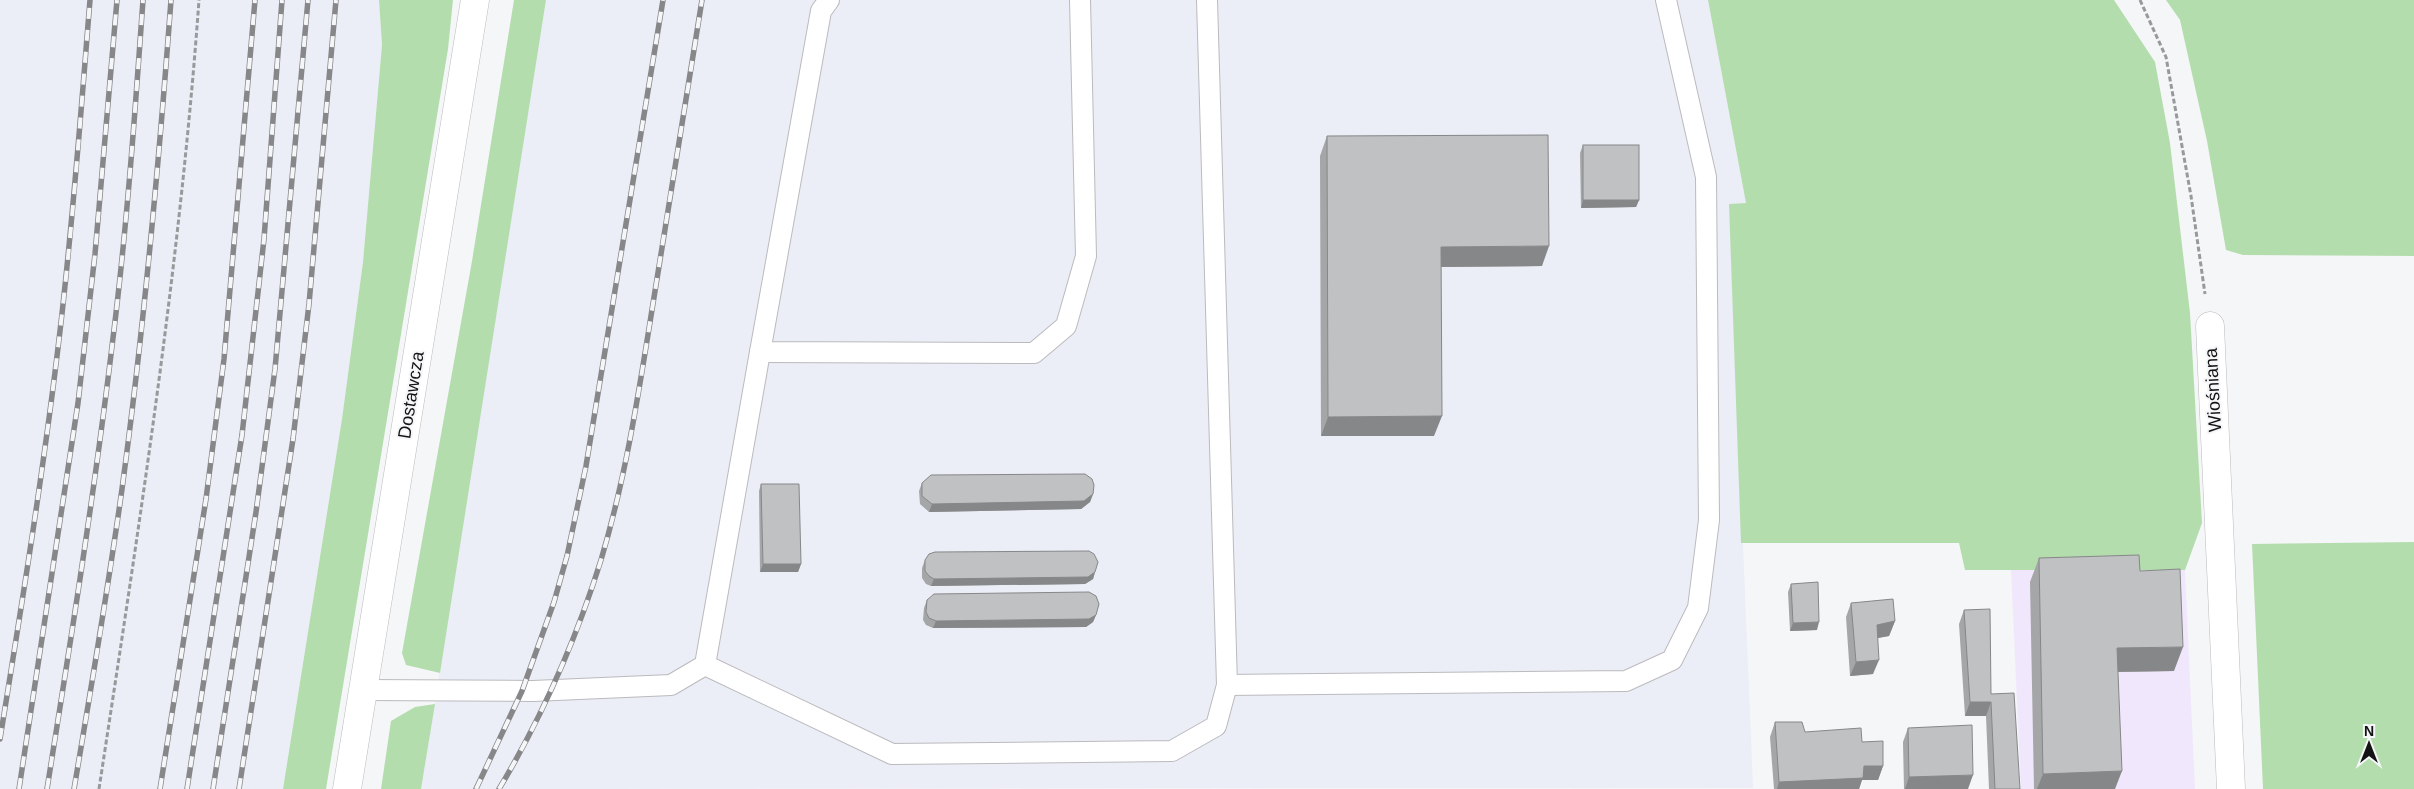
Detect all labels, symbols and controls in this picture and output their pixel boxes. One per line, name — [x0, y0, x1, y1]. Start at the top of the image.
street label: Wiośniana — [2201, 347, 2225, 432]
street label: Dostawcza — [394, 349, 428, 440]
north arrow — [2344, 719, 2394, 769]
text: N — [2364, 723, 2374, 739]

